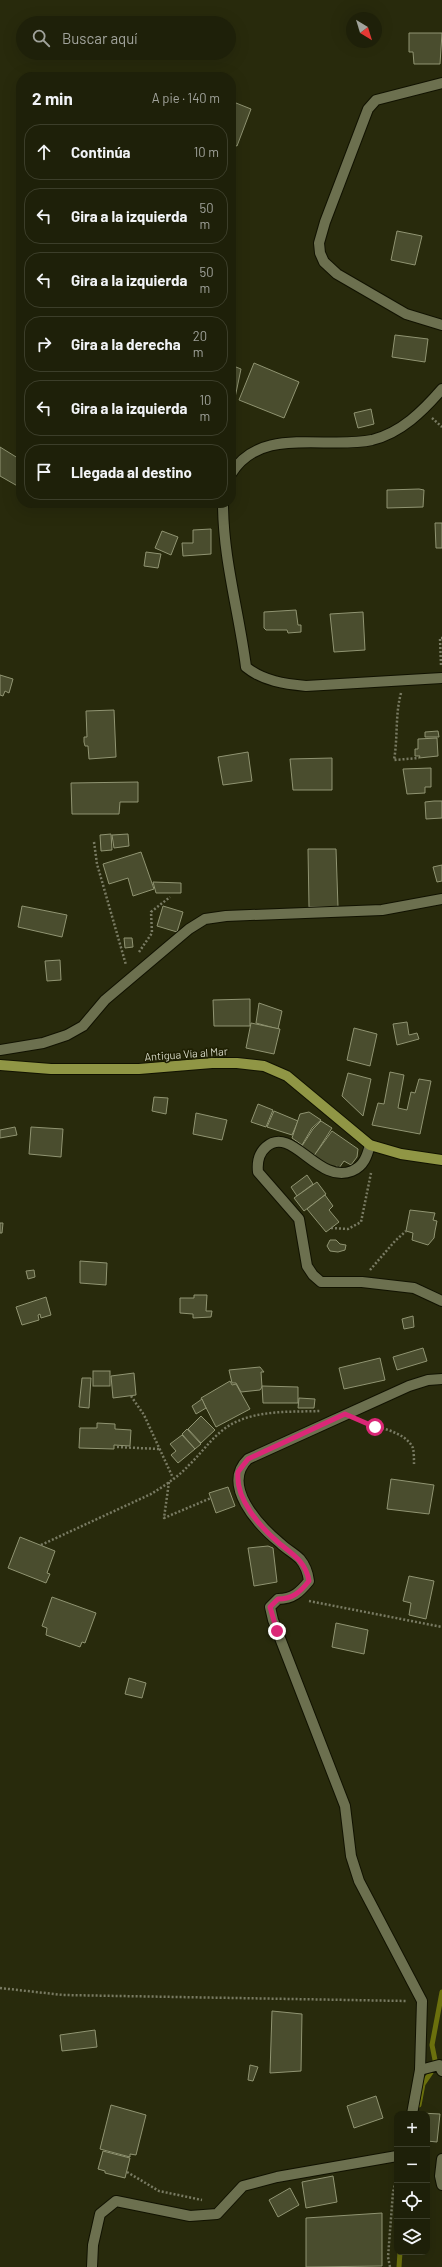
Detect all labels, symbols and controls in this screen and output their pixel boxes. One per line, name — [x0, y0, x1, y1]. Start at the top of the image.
north arrow — [346, 12, 382, 48]
search box — [16, 16, 236, 60]
icon: search — [30, 27, 52, 49]
text: Buscar aquí — [62, 29, 138, 47]
text: 2 min — [32, 88, 73, 108]
text: A pie · 140 m — [152, 90, 220, 106]
icon: ahead — [33, 141, 55, 163]
text: Continúa — [71, 143, 131, 161]
text: 10 m — [194, 144, 219, 160]
text: 50 m — [199, 200, 214, 232]
icon: left — [33, 205, 55, 227]
text: Gira a la izquierda — [71, 207, 187, 225]
text: 50 m — [199, 264, 214, 296]
icon: left — [33, 269, 55, 291]
text: Gira a la izquierda — [71, 271, 187, 289]
text: 20 m — [193, 328, 207, 360]
icon: right — [33, 333, 55, 355]
text: Gira a la derecha — [71, 335, 181, 353]
text: 10 m — [199, 392, 211, 424]
icon: left — [33, 397, 55, 419]
text: Gira a la izquierda — [71, 399, 187, 417]
icon: arrive — [33, 461, 55, 483]
text: Llegada al destino — [71, 463, 192, 481]
street label: Antigua Vía al Mar — [144, 1044, 228, 1063]
route start — [366, 1418, 384, 1436]
route end — [268, 1622, 286, 1640]
map controls — [394, 2111, 430, 2255]
button: + — [394, 2111, 430, 2147]
button: − — [394, 2147, 430, 2183]
button: locate — [394, 2183, 430, 2219]
button: layers — [394, 2219, 430, 2255]

